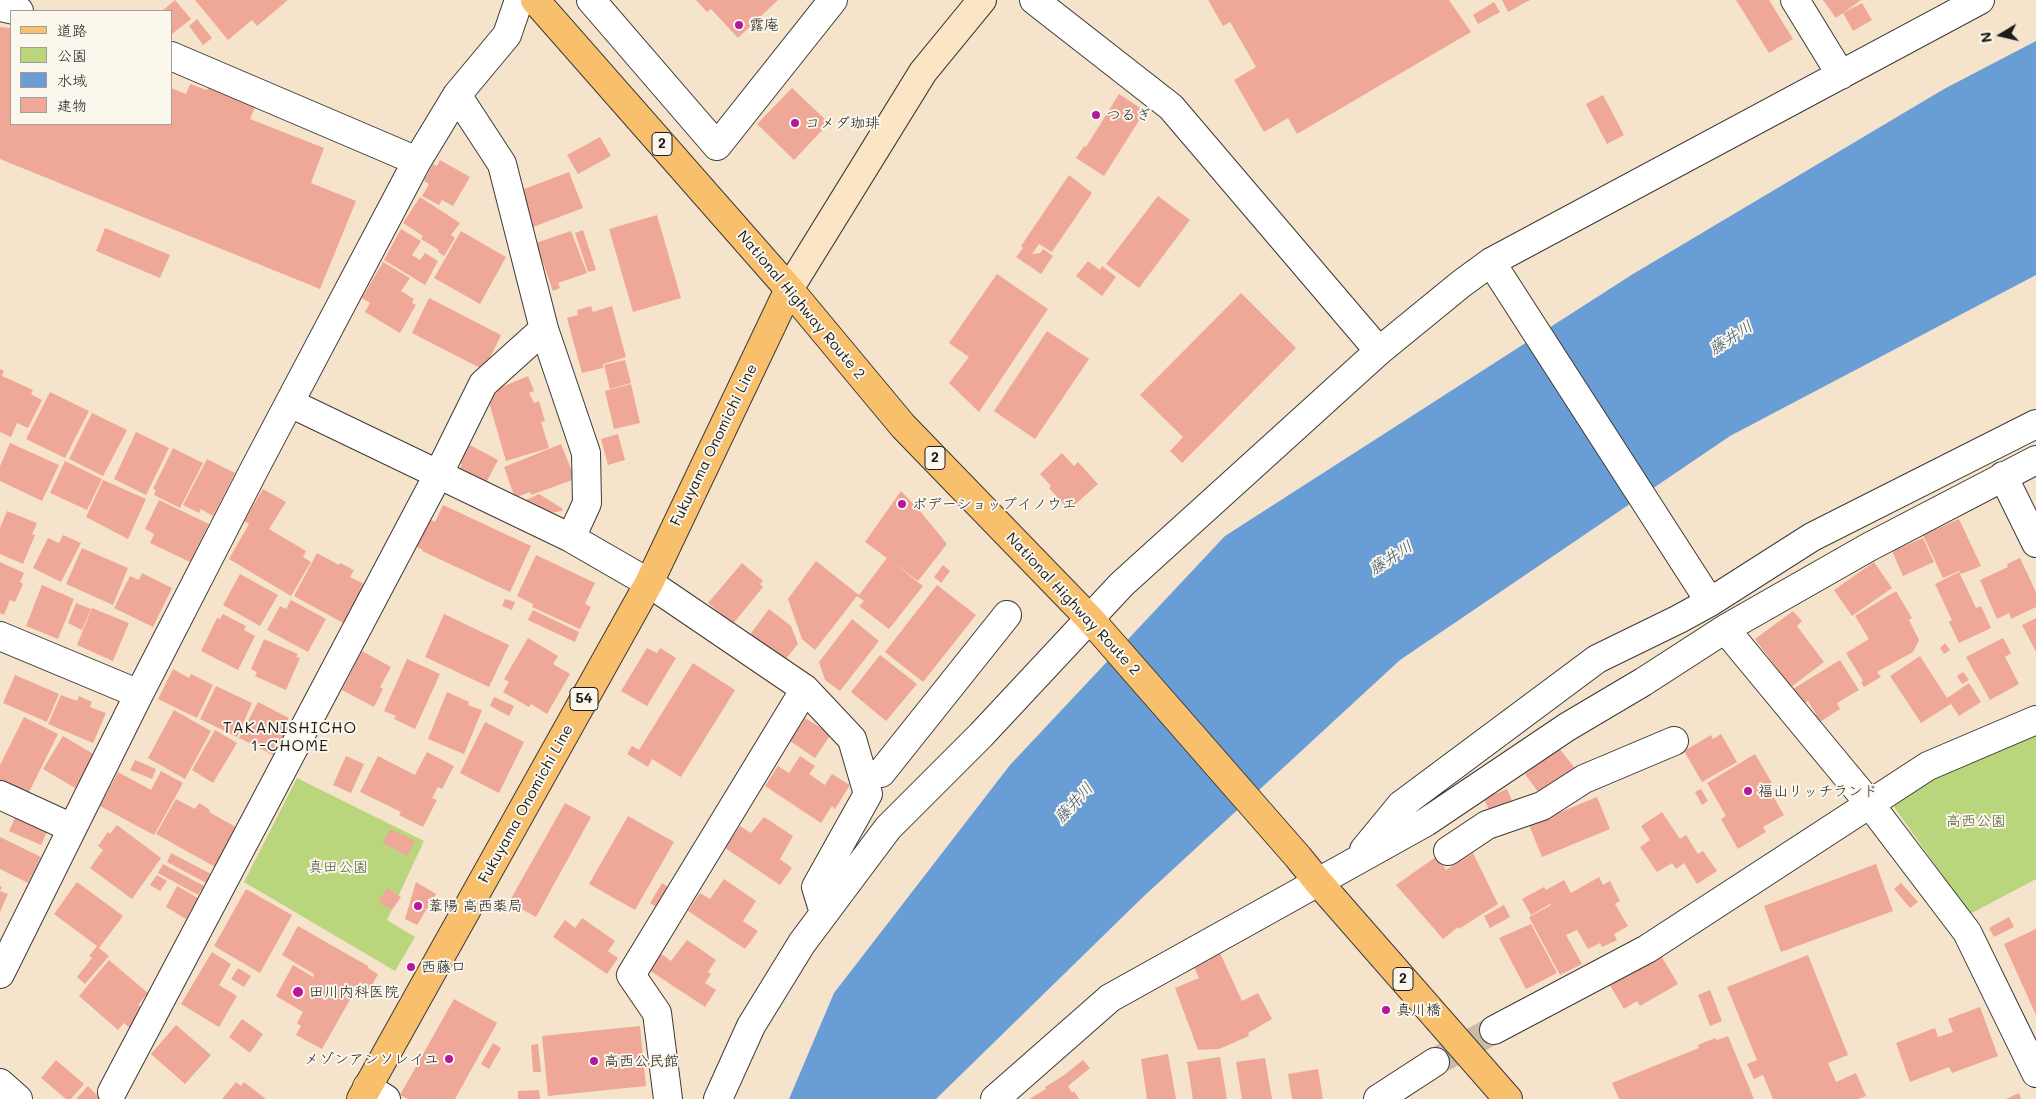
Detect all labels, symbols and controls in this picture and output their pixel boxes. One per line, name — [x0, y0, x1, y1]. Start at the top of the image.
legend — [10, 10, 172, 125]
north arrow — [1976, 10, 2026, 60]
place label: 露庵 — [749, 16, 779, 34]
marker: 露庵 — [733, 19, 745, 31]
text: 道路 — [57, 20, 87, 40]
text: N — [1975, 31, 1996, 44]
text: 公園 — [57, 45, 87, 65]
text: 水域 — [57, 70, 87, 90]
text: 建物 — [57, 95, 87, 115]
place label: つるぎ — [1106, 106, 1151, 124]
marker: つるぎ — [1090, 109, 1102, 121]
place label: コメダ珈琲 — [805, 114, 880, 132]
marker: コメダ珈琲 — [789, 117, 801, 129]
road number: 2 — [652, 132, 672, 156]
street label: National Highway Route 2 — [734, 227, 868, 383]
water label: 藤井川 — [1706, 317, 1756, 359]
street label: Fukuyama Onomichi Line — [667, 361, 761, 529]
road number: 2 — [925, 446, 945, 469]
place label: ボデーショップイノウエ — [912, 495, 1077, 513]
marker: ボデーショップイノウエ — [896, 498, 908, 510]
street label: National Highway Route 2 — [1002, 529, 1144, 679]
water label: 藤井川 — [1366, 537, 1416, 579]
road number: 54 — [570, 688, 598, 711]
district label: TAKANISHICHO 1-CHOME — [221, 718, 359, 756]
street label: Fukuyama Onomichi Line — [475, 722, 577, 886]
water label: 藤井川 — [1051, 779, 1097, 827]
place label: 福山リッチランド — [1758, 782, 1878, 800]
marker: 福山リッチランド — [1742, 785, 1754, 797]
park label: 高西公園 — [1946, 812, 2006, 830]
park label: 真田公園 — [308, 858, 368, 876]
place label: 葦陽 高西薬局 — [428, 897, 523, 915]
marker: 葦陽 高西薬局 — [412, 900, 424, 912]
place label: 西藤口 — [421, 958, 466, 976]
marker: 西藤口 — [405, 961, 417, 973]
road number: 2 — [1393, 968, 1413, 991]
place label: 田川内科医院 — [309, 983, 399, 1001]
marker: 田川内科医院 — [291, 985, 305, 999]
place label: 真川橋 — [1396, 1001, 1441, 1019]
marker: 真川橋 — [1380, 1004, 1392, 1016]
place label: メゾンアンソレイユ — [304, 1050, 439, 1068]
place label: 高西公民館 — [604, 1052, 679, 1070]
marker: メゾンアンソレイユ — [443, 1053, 455, 1065]
marker: 高西公民館 — [588, 1055, 600, 1067]

